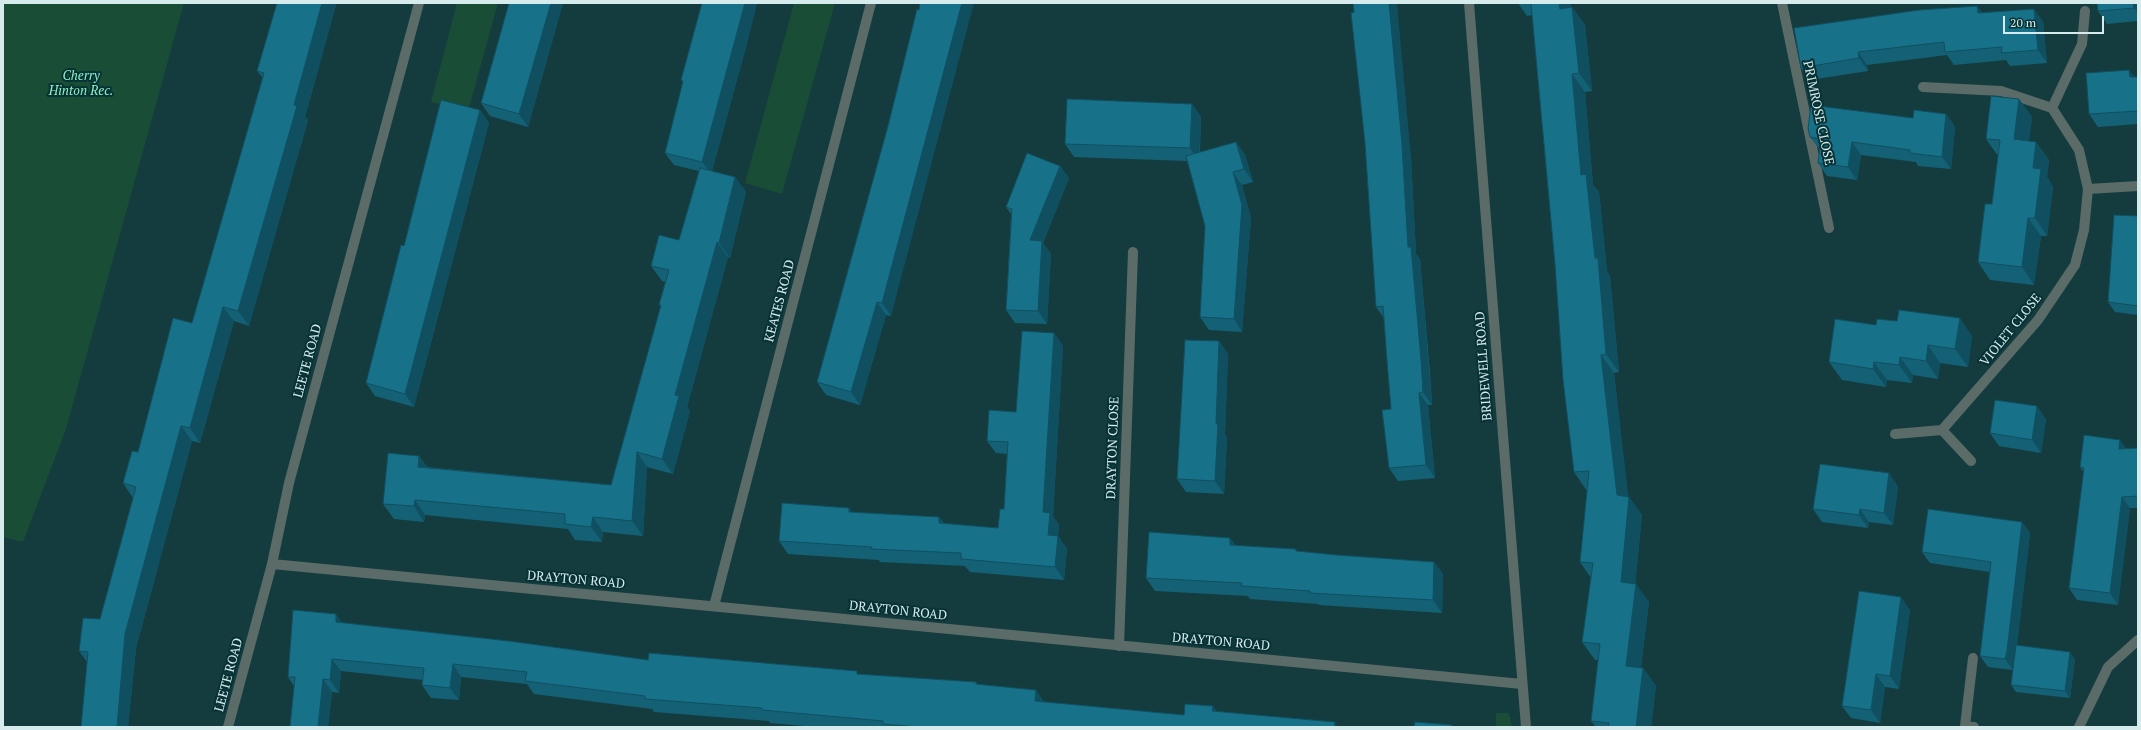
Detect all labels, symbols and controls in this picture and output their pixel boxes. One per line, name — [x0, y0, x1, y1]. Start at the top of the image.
scale bar — [2005, 8, 2106, 34]
text: 20 m — [2010, 15, 2036, 30]
street label: PRIMROSE CLOSE — [1799, 59, 1837, 167]
park label: Cherry Hinton Rec. — [49, 68, 113, 99]
street label: KEATES ROAD — [762, 258, 798, 344]
street label: VIOLET CLOSE — [1977, 291, 2045, 369]
street label: BRIDEWELL ROAD — [1472, 311, 1496, 421]
street label: LEETE ROAD — [291, 322, 325, 400]
street label: DRAYTON CLOSE — [1103, 396, 1123, 500]
street label: DRAYTON ROAD — [526, 568, 626, 592]
street label: DRAYTON ROAD — [848, 598, 948, 624]
street label: DRAYTON ROAD — [1171, 630, 1271, 654]
street label: LEETE ROAD — [212, 636, 246, 714]

